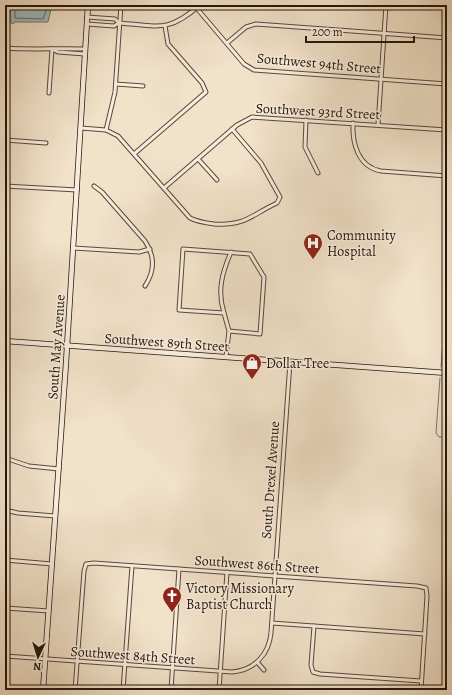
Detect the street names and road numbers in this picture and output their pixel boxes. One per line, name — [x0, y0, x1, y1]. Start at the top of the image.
street label: Southwest 94th Street — [256, 49, 382, 78]
street label: Southwest 93rd Street — [255, 99, 381, 124]
street label: South May Avenue — [43, 294, 70, 400]
street label: Southwest 89th Street — [104, 329, 230, 356]
street label: South Drexel Avenue — [257, 420, 284, 540]
street label: Southwest 86th Street — [194, 551, 320, 578]
street label: Southwest 84th Street — [70, 642, 196, 669]

